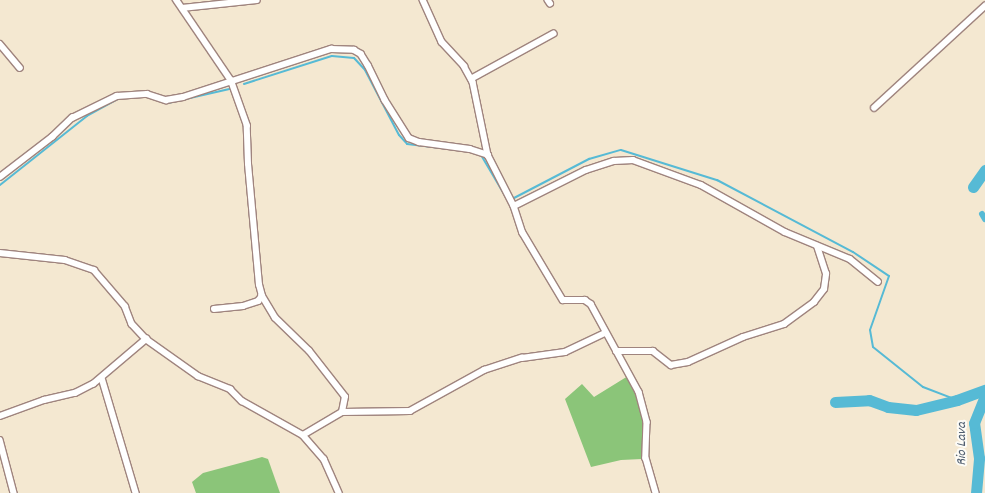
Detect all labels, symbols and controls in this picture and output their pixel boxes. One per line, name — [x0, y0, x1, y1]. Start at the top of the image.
water label: Rio Lava — [954, 422, 970, 466]

